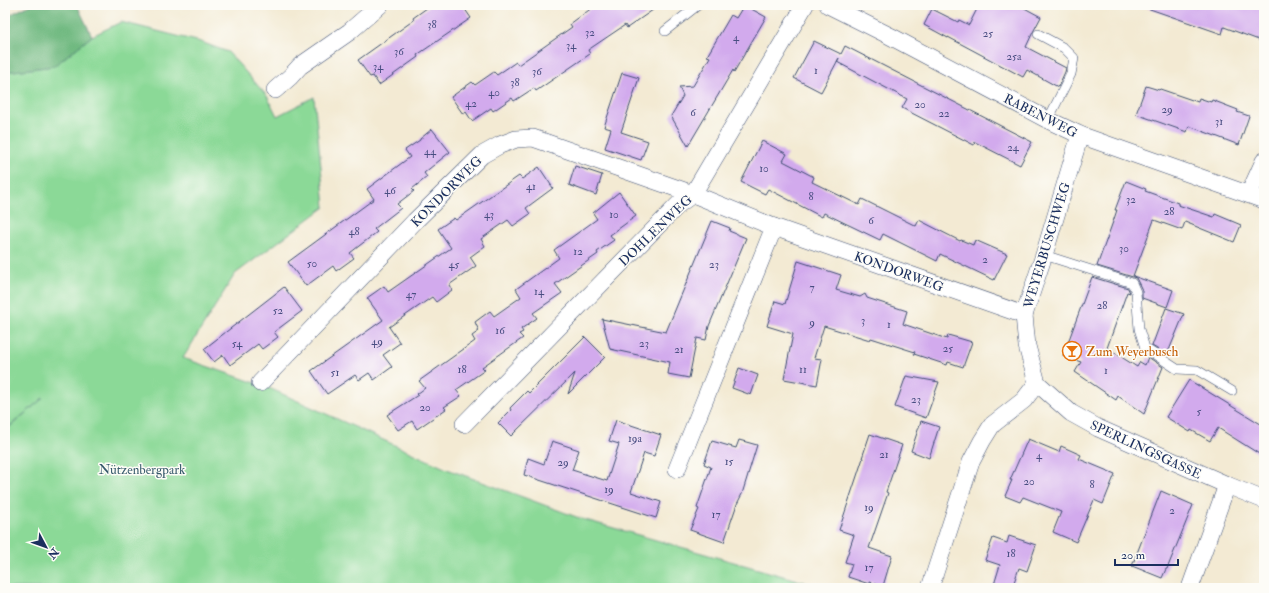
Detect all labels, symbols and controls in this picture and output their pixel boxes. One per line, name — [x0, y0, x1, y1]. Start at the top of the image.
house number: 38 — [427, 18, 437, 31]
house number: 32 — [585, 26, 595, 39]
house number: 25 — [983, 27, 993, 40]
house number: 4 — [733, 31, 740, 44]
house number: 34 — [566, 39, 577, 52]
house number: 36 — [394, 45, 405, 58]
house number: 25a — [1007, 50, 1022, 63]
house number: 34 — [373, 60, 384, 73]
house number: 1 — [814, 64, 818, 77]
house number: 36 — [532, 65, 543, 78]
house number: 38 — [510, 76, 520, 89]
house number: 40 — [488, 86, 500, 99]
street label: RABENWEG — [1001, 90, 1080, 141]
house number: 42 — [465, 97, 477, 110]
house number: 20 — [914, 98, 926, 111]
house number: 29 — [1161, 103, 1173, 116]
house number: 6 — [690, 106, 697, 119]
house number: 22 — [938, 107, 950, 120]
house number: 31 — [1215, 115, 1223, 128]
house number: 24 — [1007, 141, 1020, 154]
house number: 44 — [424, 145, 437, 158]
street label: KONDORWEG — [408, 153, 486, 231]
house number: 10 — [759, 162, 769, 175]
house number: 41 — [526, 180, 536, 193]
street label: WEYERBUSCHWEG — [1020, 180, 1074, 311]
house number: 46 — [384, 184, 397, 197]
house number: 8 — [808, 190, 814, 203]
street label: DOHLENWEG — [616, 192, 696, 270]
house number: 32 — [1126, 193, 1136, 206]
house number: 28 — [1164, 205, 1174, 218]
house number: 43 — [484, 208, 494, 221]
house number: 10 — [609, 208, 619, 221]
house number: 6 — [868, 214, 875, 227]
house number: 48 — [348, 225, 360, 238]
house number: 30 — [1119, 242, 1129, 255]
house number: 12 — [573, 245, 583, 258]
street label: KONDORWEG — [852, 248, 946, 296]
house number: 2 — [982, 253, 988, 266]
house number: 50 — [307, 257, 318, 270]
house number: 45 — [449, 258, 460, 271]
house number: 23 — [709, 258, 719, 271]
house number: 7 — [809, 281, 815, 294]
house number: 14 — [534, 285, 545, 298]
house number: 47 — [406, 288, 416, 301]
house number: 28 — [1097, 299, 1107, 312]
house number: 52 — [273, 304, 284, 317]
house number: 3 — [861, 314, 865, 327]
house number: 9 — [808, 316, 815, 329]
house number: 1 — [887, 318, 891, 331]
house number: 16 — [495, 324, 506, 337]
house number: 49 — [371, 335, 383, 348]
house number: 54 — [232, 337, 243, 350]
house number: 23 — [639, 337, 649, 350]
bar icon: Zum Weyerbusch — [1061, 340, 1083, 362]
house number: 25 — [943, 342, 953, 355]
house number: 21 — [674, 343, 684, 356]
place label: Zum Weyerbusch — [1086, 344, 1178, 361]
house number: 18 — [457, 363, 467, 376]
house number: 11 — [799, 363, 807, 376]
house number: 1 — [1104, 364, 1108, 377]
house number: 51 — [331, 366, 339, 379]
house number: 23 — [911, 393, 921, 406]
house number: 20 — [419, 401, 431, 414]
house number: 5 — [1197, 405, 1202, 418]
street label: SPERLINGSGASSE — [1087, 417, 1204, 483]
house number: 19a — [628, 432, 642, 445]
house number: 21 — [879, 448, 889, 461]
house number: 4 — [1036, 449, 1043, 462]
house number: 15 — [725, 455, 734, 468]
house number: 29 — [557, 456, 569, 469]
park label: Nützenbergpark — [99, 462, 186, 479]
house number: 20 — [1023, 475, 1035, 488]
house number: 8 — [1089, 478, 1095, 491]
house number: 19 — [604, 483, 614, 496]
house number: 19 — [864, 501, 874, 514]
house number: 2 — [1169, 504, 1175, 517]
house number: 17 — [712, 508, 720, 521]
north arrow — [26, 527, 66, 567]
scale bar — [1115, 541, 1178, 567]
text: N — [44, 544, 62, 562]
house number: 18 — [1006, 547, 1016, 560]
text: 20 m — [1121, 548, 1146, 563]
house number: 17 — [865, 561, 873, 574]

